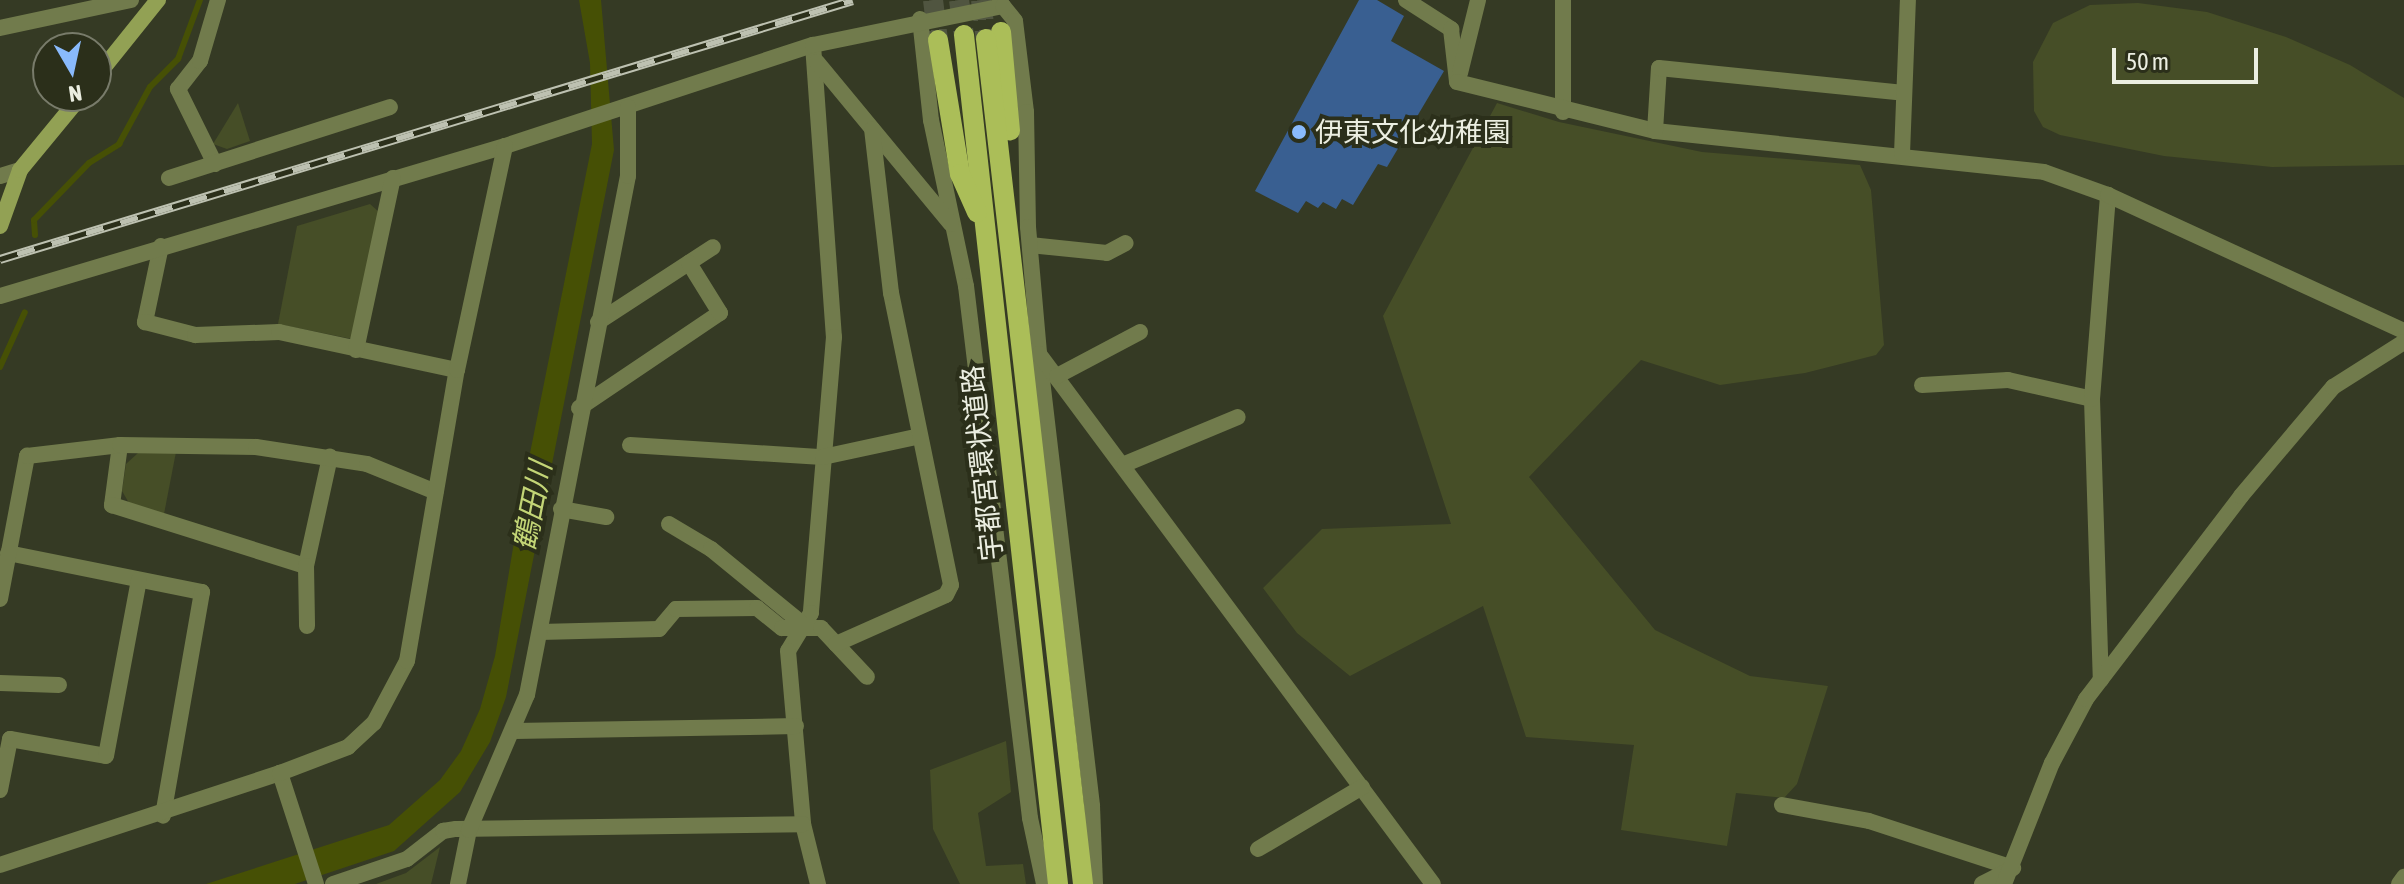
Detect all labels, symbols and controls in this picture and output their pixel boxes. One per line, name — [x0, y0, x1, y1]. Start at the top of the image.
north arrow — [32, 32, 112, 112]
scale bar — [2116, 32, 2262, 82]
text: 50 m — [2126, 48, 2169, 75]
text: N — [67, 80, 84, 108]
place label: 伊東文化幼稚園 — [1315, 115, 1511, 149]
marker: 伊東文化幼稚園 — [1290, 123, 1308, 141]
street label: 宇都宮環状道路 — [955, 364, 1009, 562]
water label: 鶴田川 — [506, 458, 558, 554]

